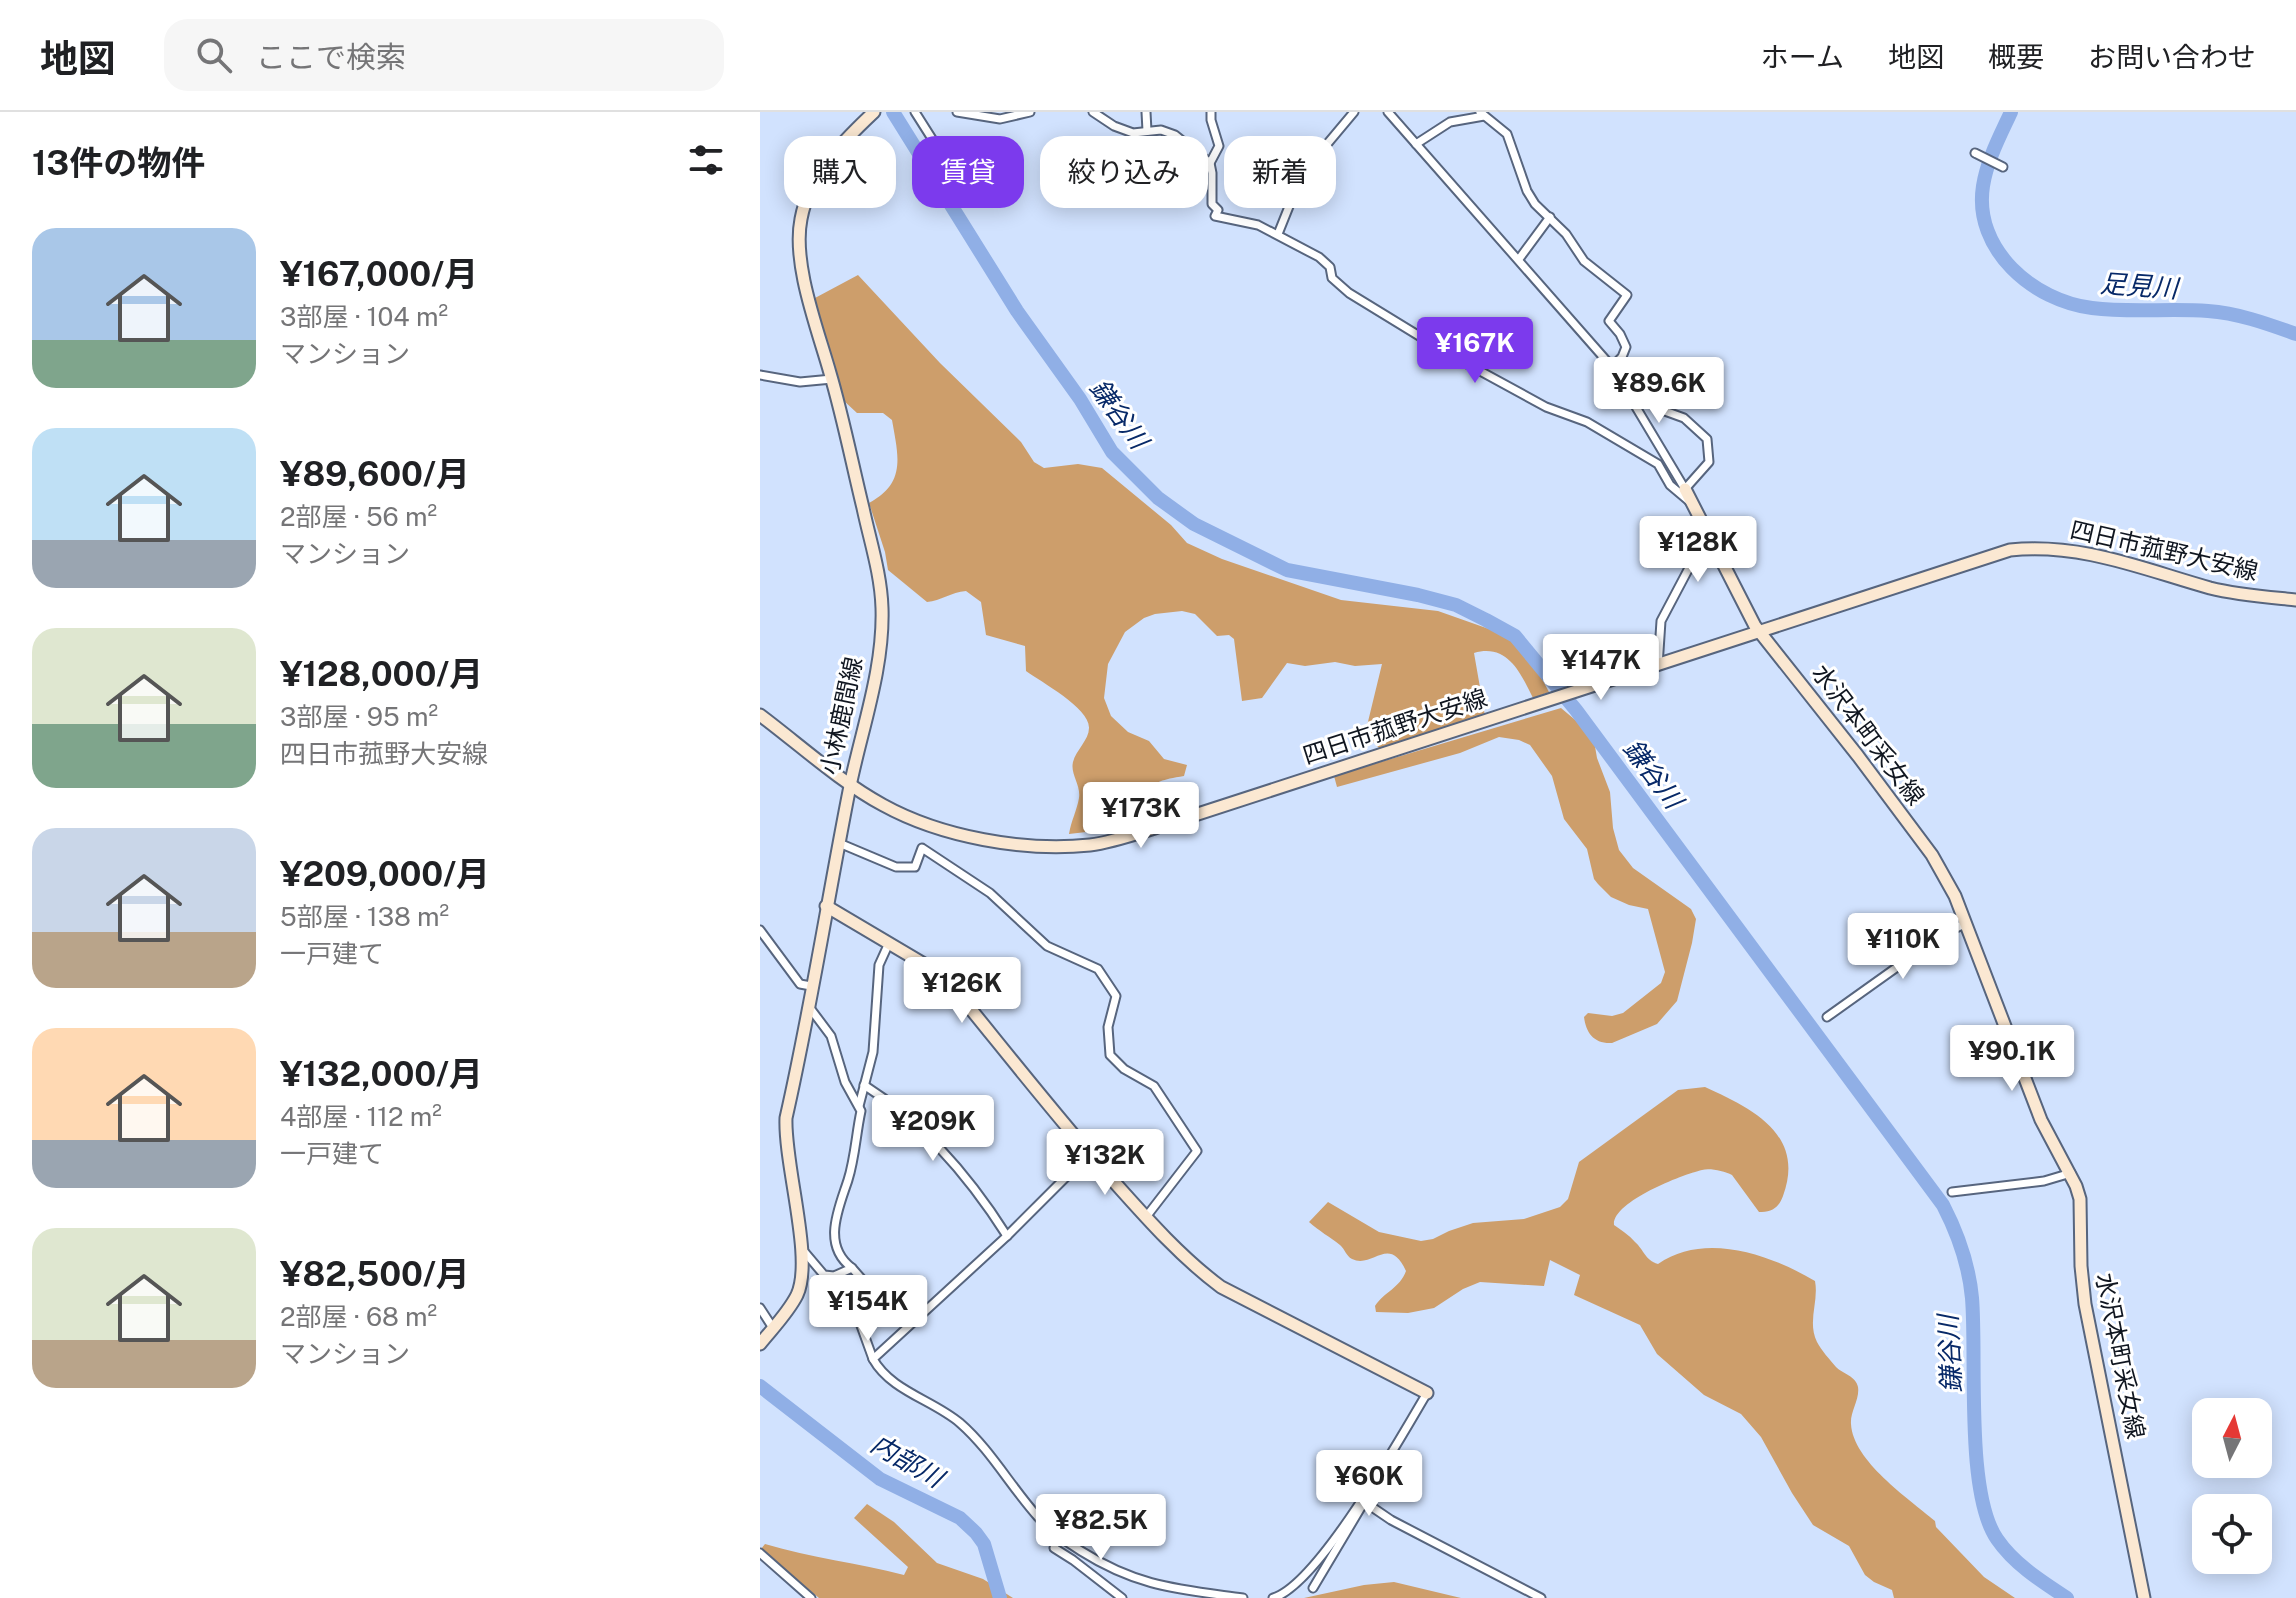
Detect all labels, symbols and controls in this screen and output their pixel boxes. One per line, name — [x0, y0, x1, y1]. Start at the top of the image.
search box — [164, 19, 724, 91]
icon: search — [192, 33, 236, 77]
text: 地図 — [40, 36, 116, 81]
text: ここで検索 — [256, 39, 406, 75]
text: ホーム — [1761, 40, 1844, 73]
text: 地図 — [1888, 40, 1944, 73]
text: 概要 — [1988, 40, 2044, 73]
text: お問い合わせ — [2088, 40, 2256, 73]
chip: 購入 — [784, 136, 896, 208]
chip: 賃貸 — [912, 136, 1024, 208]
chip: 絞り込み — [1040, 136, 1208, 208]
chip: 新着 — [1224, 136, 1336, 208]
icon: filters — [684, 138, 728, 182]
text: 13件の物件 — [32, 143, 205, 183]
text: ¥167,000/月 — [280, 254, 478, 294]
icon: home — [96, 260, 192, 356]
water label: 足見川 — [2099, 267, 2182, 304]
text: 3部屋 · 104 m² — [280, 301, 448, 332]
pin: ¥167K — [1419, 317, 1531, 385]
text: ¥167K — [1435, 327, 1515, 358]
text: マンション — [280, 338, 410, 369]
pin: ¥89.6K — [1594, 357, 1724, 425]
text: ¥89.6K — [1612, 367, 1706, 398]
water label: 鎌谷川 — [1084, 373, 1157, 457]
text: ¥89,600/月 — [280, 454, 470, 494]
icon: home — [96, 460, 192, 556]
text: 2部屋 · 56 m² — [280, 501, 437, 532]
street label: 四日市菰野大安線 — [2068, 515, 2261, 585]
pin: ¥128K — [1642, 516, 1754, 584]
text: ¥128K — [1658, 526, 1738, 557]
text: マンション — [280, 538, 410, 569]
pin: ¥147K — [1545, 634, 1657, 702]
text: ¥147K — [1561, 644, 1641, 675]
text: ¥128,000/月 — [280, 654, 483, 694]
street label: 小林鹿間線 — [815, 654, 867, 777]
street label: 水沢本町采女線 — [1807, 659, 1931, 810]
icon: home — [96, 660, 192, 756]
street label: 四日市菰野大安線 — [1299, 683, 1490, 769]
text: 3部屋 · 95 m² — [280, 701, 438, 732]
water label: 鎌谷川 — [1618, 733, 1691, 817]
text: 四日市菰野大安線 — [280, 738, 488, 769]
pin: ¥173K — [1085, 782, 1197, 850]
text: ¥173K — [1101, 792, 1181, 823]
text: ¥209,000/月 — [280, 854, 490, 894]
icon: home — [96, 860, 192, 956]
text: 5部屋 · 138 m² — [280, 901, 449, 932]
pin: ¥110K — [1847, 913, 1959, 981]
text: ¥110K — [1866, 923, 1940, 954]
text: 一戸建て — [280, 938, 384, 969]
pin: ¥126K — [906, 957, 1018, 1025]
text: ¥126K — [922, 967, 1002, 998]
pin: ¥90.1K — [1947, 1025, 2077, 1093]
text: ¥90.1K — [1968, 1035, 2056, 1066]
text: ¥132,000/月 — [280, 1054, 483, 1094]
icon: home — [96, 1060, 192, 1156]
pin: ¥209K — [877, 1095, 989, 1163]
text: 4部屋 · 112 m² — [280, 1101, 442, 1132]
text: ¥209K — [890, 1105, 976, 1136]
pin: ¥132K — [1049, 1129, 1161, 1197]
text: 一戸建て — [280, 1138, 384, 1169]
text: ¥132K — [1065, 1139, 1145, 1170]
text: ¥82,500/月 — [280, 1254, 470, 1294]
icon: home — [96, 1260, 192, 1356]
street label: 水沢本町采女線 — [2091, 1271, 2151, 1441]
pin: ¥154K — [812, 1275, 924, 1343]
text: ¥154K — [827, 1285, 909, 1316]
text: 2部屋 · 68 m² — [280, 1301, 437, 1332]
water label: 鎌谷川 — [1932, 1311, 1967, 1394]
text: マンション — [280, 1338, 410, 1369]
north arrow — [2192, 1398, 2272, 1478]
map controls — [2192, 1398, 2272, 1574]
water label: 内部川 — [866, 1428, 951, 1495]
pin: ¥60K — [1322, 1450, 1416, 1518]
text: ¥60K — [1334, 1460, 1404, 1491]
pin: ¥82.5K — [1036, 1494, 1166, 1562]
button: locate — [2192, 1494, 2272, 1574]
text: ¥82.5K — [1054, 1504, 1148, 1535]

